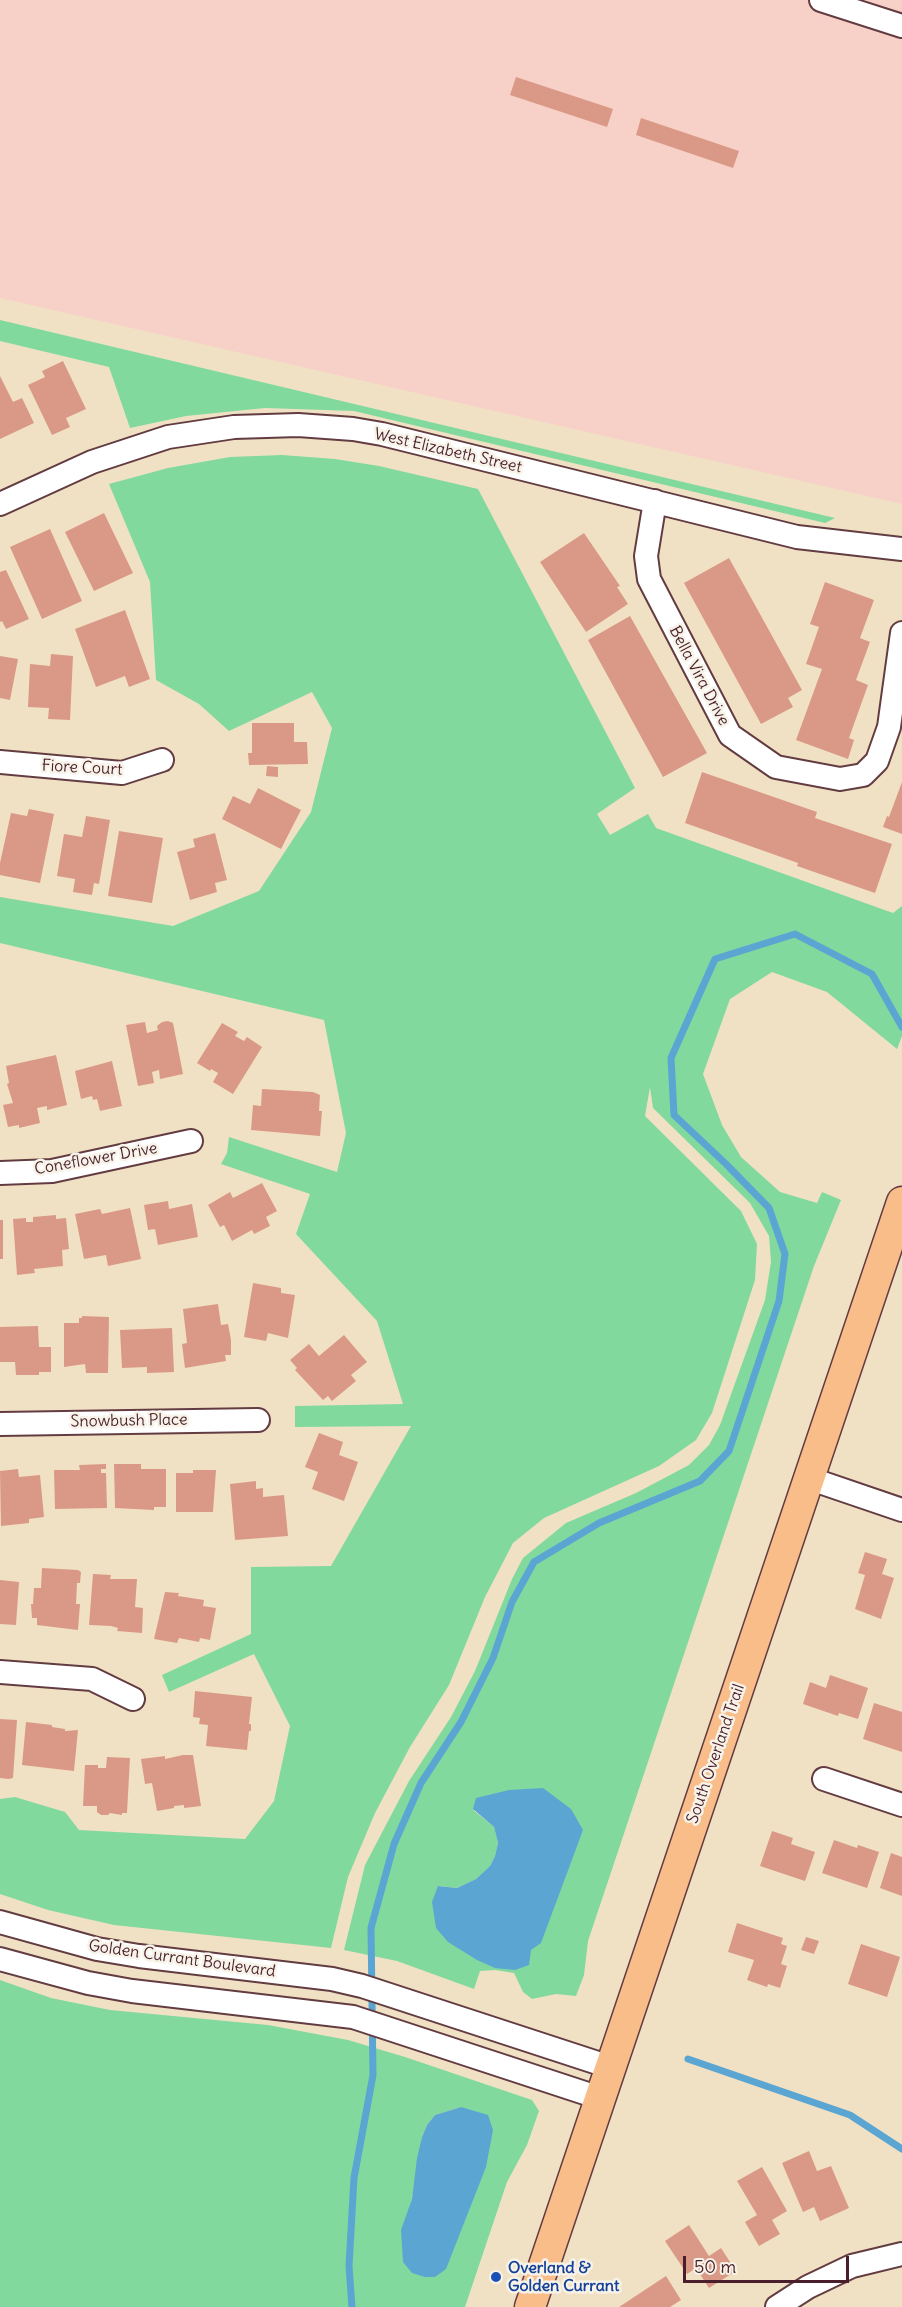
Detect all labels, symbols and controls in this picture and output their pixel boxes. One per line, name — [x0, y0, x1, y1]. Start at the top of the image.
street label: West Elizabeth Street — [372, 425, 524, 477]
street label: Bella Vira Drive — [665, 623, 733, 729]
street label: Fiore Court — [41, 756, 123, 780]
street label: Coneflower Drive — [33, 1139, 159, 1179]
street label: Snowbush Place — [70, 1410, 188, 1432]
street label: South Overland Trail — [683, 1682, 749, 1826]
street label: Golden Currant Boulevard — [87, 1936, 277, 1982]
scale bar — [686, 2244, 852, 2282]
text: 50 m — [694, 2255, 736, 2278]
place label: Overland & Golden Currant — [508, 2258, 619, 2296]
marker: Overland & Golden Currant — [489, 2270, 503, 2284]

